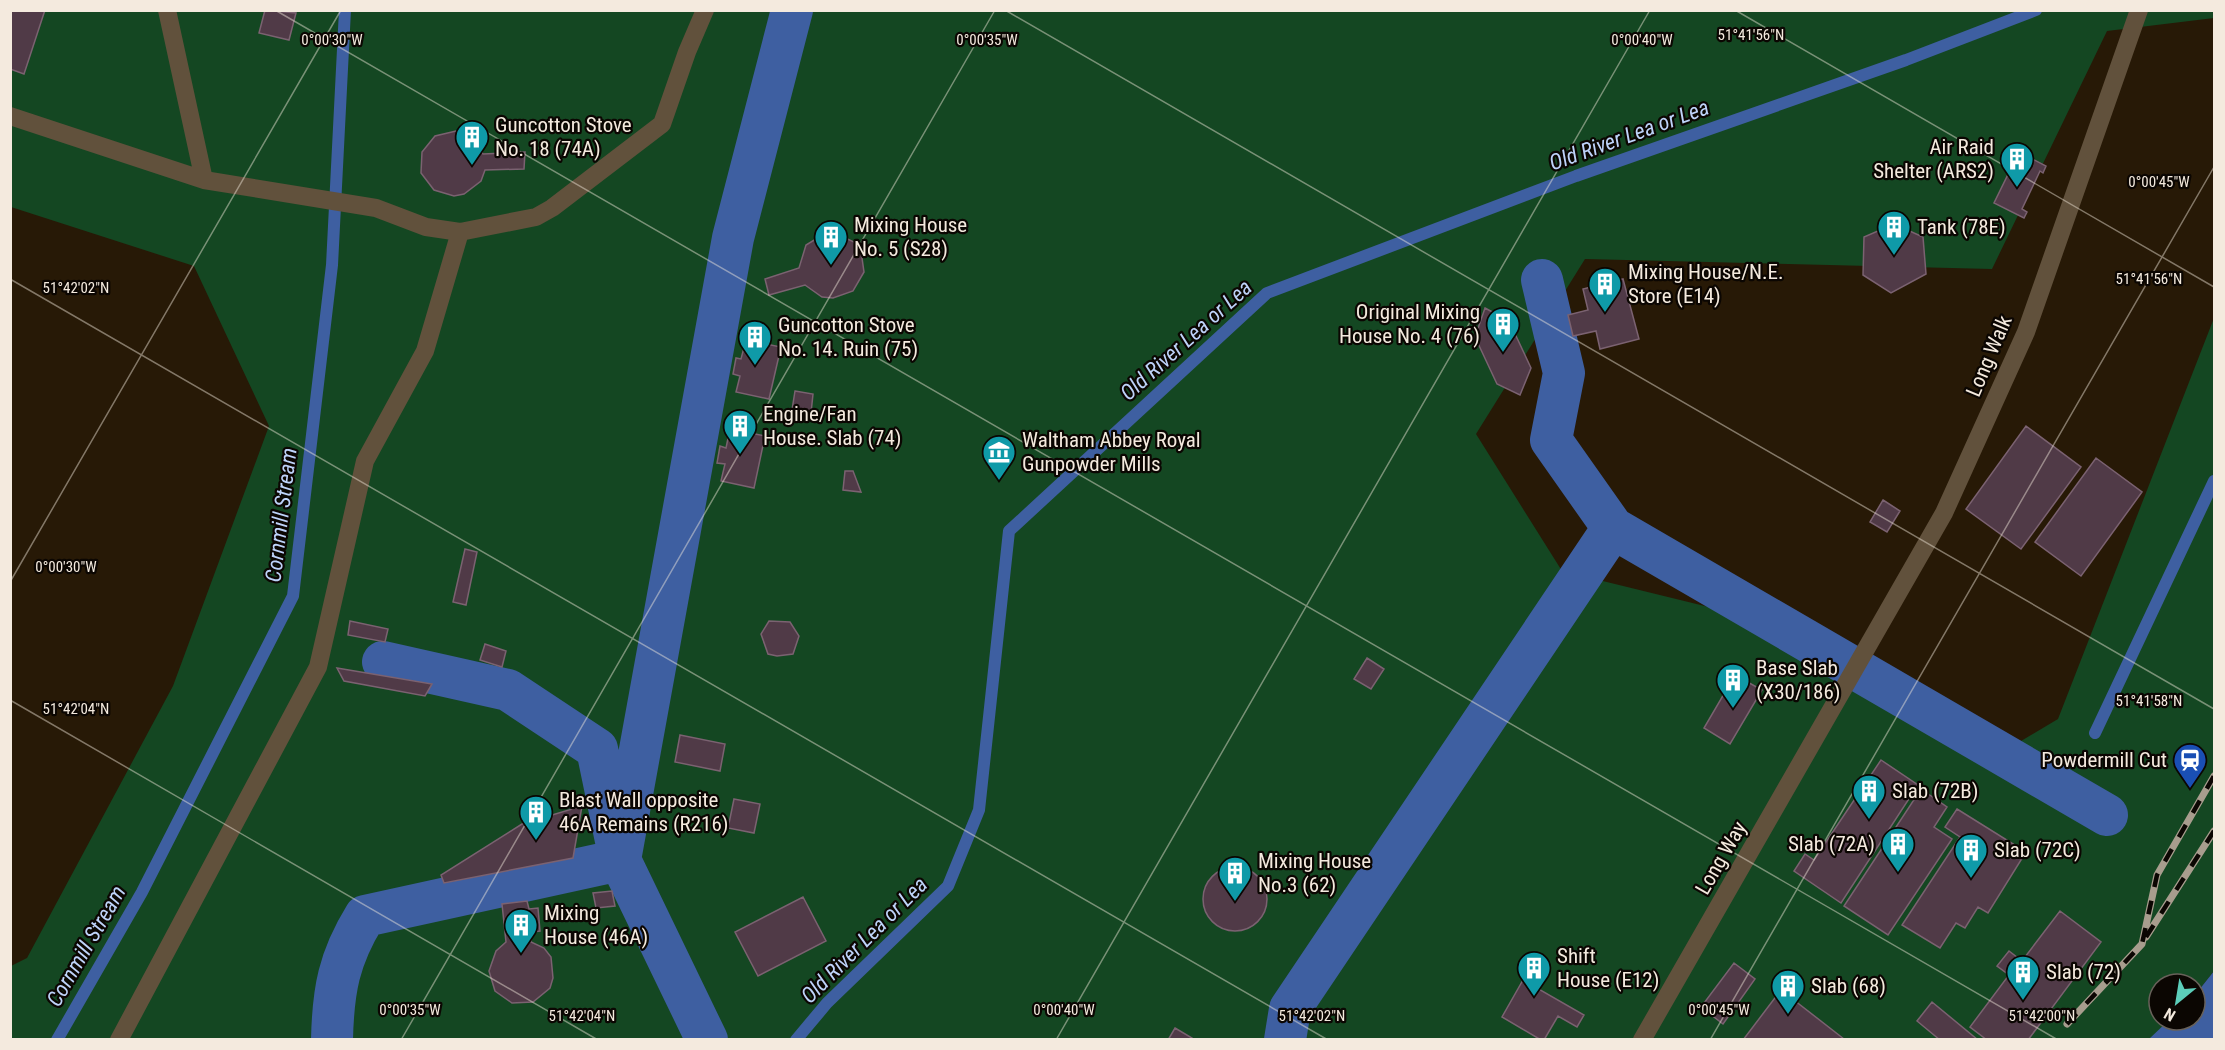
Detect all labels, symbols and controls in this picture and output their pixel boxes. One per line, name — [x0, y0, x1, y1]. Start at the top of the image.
text: 51°41'56"N — [1718, 26, 1784, 44]
text: 0°00'30"W — [301, 31, 363, 49]
text: 0°00'35"W — [956, 31, 1018, 49]
text: 0°00'40"W — [1611, 31, 1673, 49]
water label: Old River Lea or Lea — [1546, 95, 1712, 175]
place label: Guncotton Stove No. 18 (74A) — [495, 113, 632, 161]
building icon: Guncotton Stove No. 18 (74A) — [454, 119, 490, 166]
place label: Air Raid Shelter (ARS2) — [1873, 135, 1994, 183]
building icon: Air Raid Shelter (ARS2) — [1999, 141, 2035, 188]
text: 0°00'45"W — [2128, 173, 2190, 191]
building icon: Tank (78E) — [1876, 209, 1912, 256]
place label: Mixing House No. 5 (S28) — [854, 213, 967, 261]
place label: Tank (78E) — [1917, 215, 2006, 239]
building icon: Mixing House No. 5 (S28) — [813, 219, 849, 266]
place label: Mixing House/N.E. Store (E14) — [1628, 260, 1784, 308]
building icon: Mixing House/N.E. Store (E14) — [1587, 266, 1623, 313]
text: 51°41'56"N — [2116, 270, 2182, 288]
water label: Old River Lea or Lea — [1115, 274, 1257, 406]
text: 51°42'02"N — [43, 279, 109, 297]
place label: Original Mixing House No. 4 (76) — [1339, 300, 1480, 348]
building icon: Original Mixing House No. 4 (76) — [1485, 306, 1521, 353]
street label: Long Walk — [1961, 311, 2017, 400]
place label: Guncotton Stove No. 14. Ruin (75) — [778, 313, 918, 361]
building icon: Guncotton Stove No. 14. Ruin (75) — [737, 319, 773, 366]
place label: Engine/Fan House. Slab (74) — [763, 402, 901, 450]
building icon: Engine/Fan House. Slab (74) — [722, 408, 758, 455]
place label: Waltham Abbey Royal Gunpowder Mills — [1022, 428, 1201, 476]
museum icon: Waltham Abbey Royal Gunpowder Mills — [981, 434, 1017, 481]
water label: Cornmill Stream — [260, 446, 302, 584]
text: 0°00'30"W — [35, 558, 97, 576]
place label: Base Slab (X30/186) — [1756, 656, 1841, 704]
building icon: Base Slab (X30/186) — [1715, 662, 1751, 709]
text: 51°41'58"N — [2116, 692, 2182, 710]
text: 51°42'04"N — [43, 700, 109, 718]
station icon: Powdermill Cut — [2172, 742, 2208, 789]
place label: Powdermill Cut — [2041, 748, 2167, 772]
building icon: Slab (72B) — [1851, 773, 1887, 820]
place label: Slab (72B) — [1892, 779, 1978, 803]
place label: Blast Wall opposite 46A Remains (R216) — [559, 788, 728, 836]
building icon: Blast Wall opposite 46A Remains (R216) — [518, 794, 554, 841]
street label: Long Way — [1691, 817, 1752, 899]
building icon: Slab (72A) — [1880, 826, 1916, 873]
place label: Slab (72A) — [1788, 832, 1875, 856]
building icon: Slab (72C) — [1953, 832, 1989, 879]
place label: Slab (72C) — [1994, 838, 2081, 862]
place label: Mixing House No.3 (62) — [1258, 849, 1371, 897]
building icon: Mixing House No.3 (62) — [1217, 855, 1253, 902]
water label: Old River Lea or Lea — [796, 872, 932, 1008]
water label: Cornmill Stream — [41, 881, 131, 1011]
place label: Mixing House (46A) — [544, 901, 648, 949]
building icon: Mixing House (46A) — [503, 907, 539, 954]
place label: Shift House (E12) — [1557, 944, 1659, 992]
building icon: Shift House (E12) — [1516, 950, 1552, 997]
building icon: Slab (72) — [2005, 954, 2041, 1001]
place label: Slab (72) — [2046, 960, 2121, 984]
building icon: Slab (68) — [1770, 968, 1806, 1015]
north arrow — [2147, 972, 2207, 1032]
place label: Slab (68) — [1811, 974, 1886, 998]
text: 0°00'35"W — [379, 1001, 441, 1019]
text: 0°00'40"W — [1033, 1001, 1095, 1019]
text: 0°00'45"W — [1688, 1001, 1750, 1019]
text: N — [2161, 1004, 2179, 1025]
text: 51°42'04"N — [549, 1007, 615, 1025]
text: 51°42'02"N — [1279, 1007, 1345, 1025]
text: 51°42'00"N — [2009, 1007, 2075, 1025]

